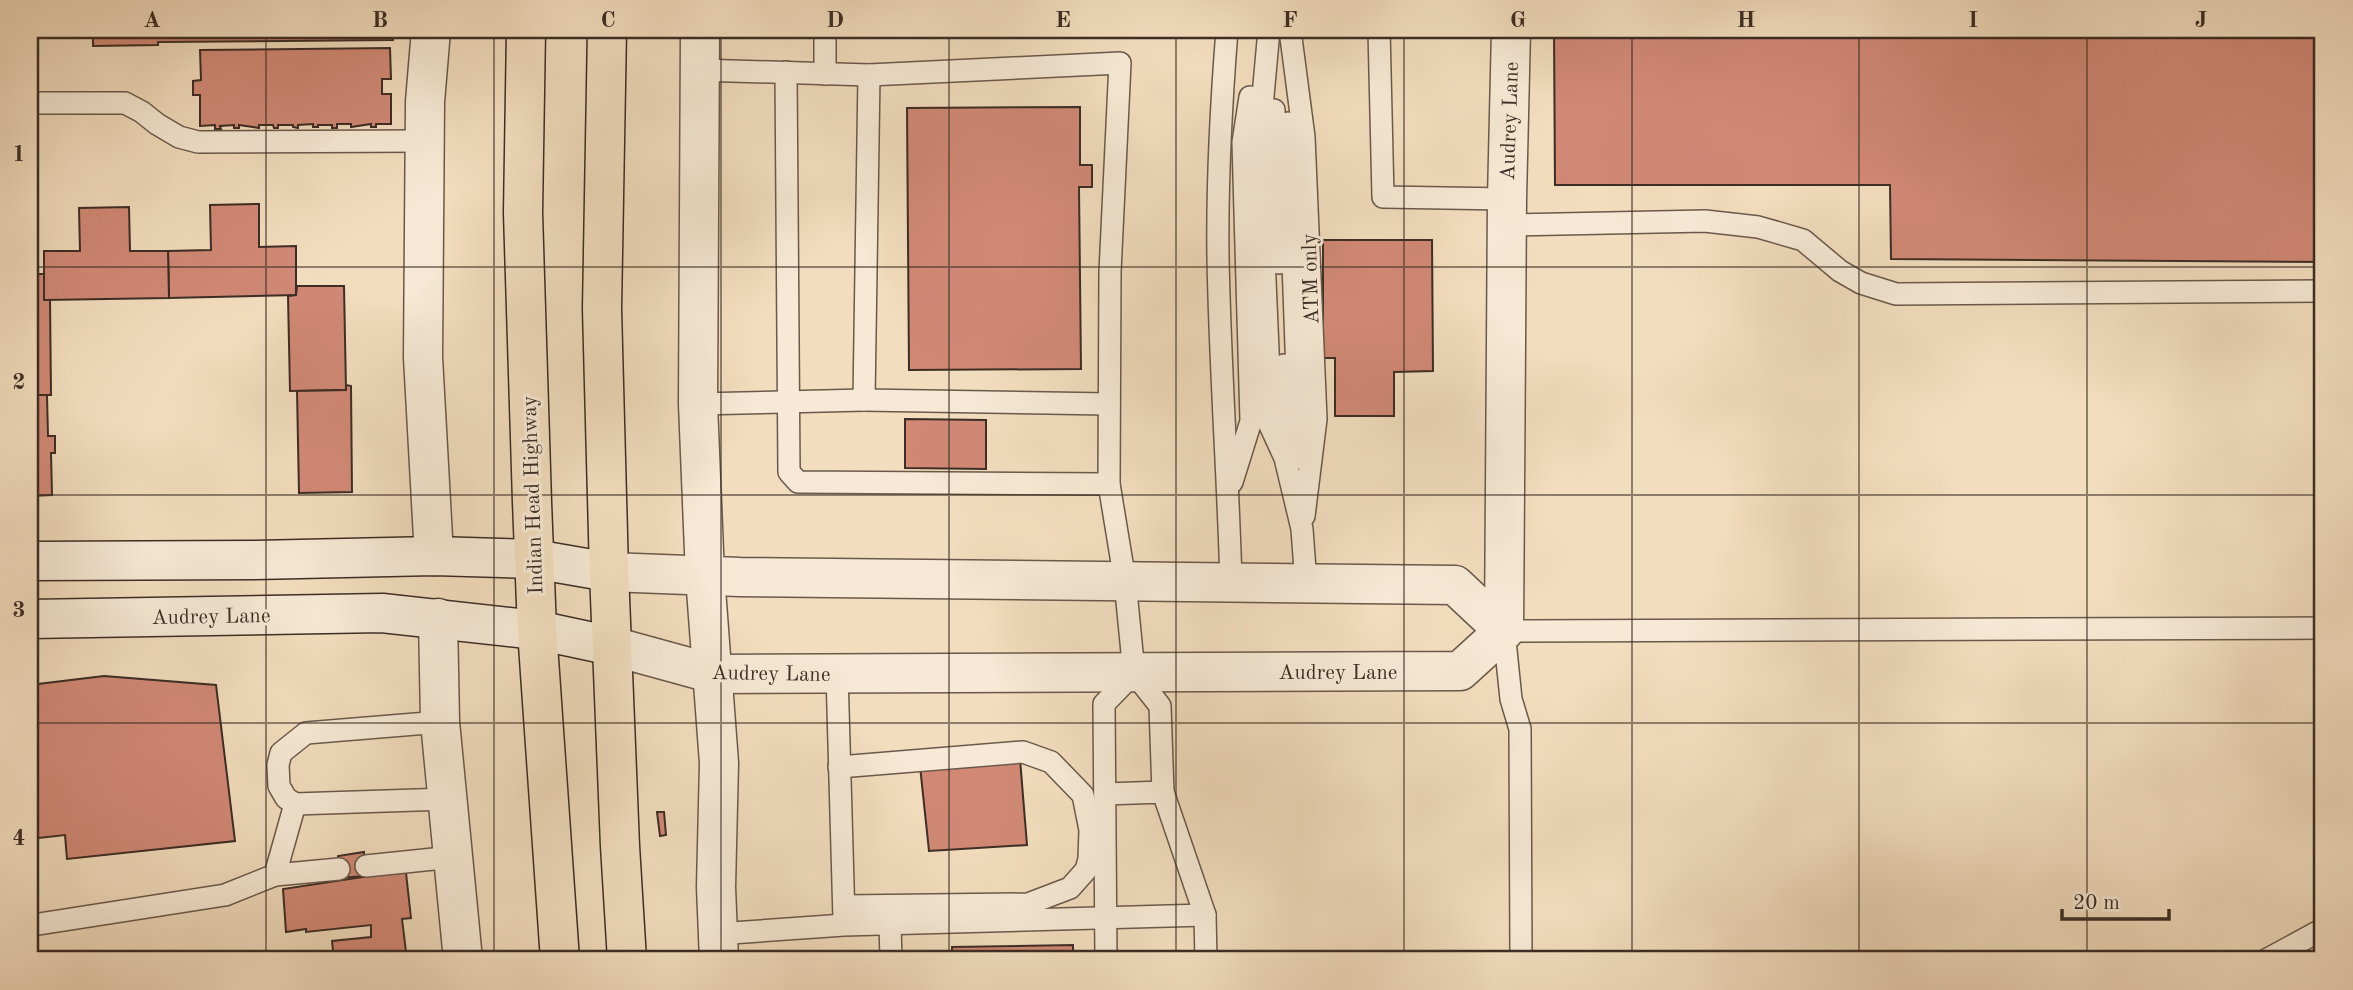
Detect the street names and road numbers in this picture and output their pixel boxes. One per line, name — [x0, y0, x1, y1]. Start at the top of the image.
street label: Audrey Lane — [1498, 61, 1523, 181]
street label: ATM only — [1299, 233, 1324, 325]
street label: Indian Head Highway — [520, 395, 547, 595]
street label: Audrey Lane — [151, 606, 271, 629]
street label: Audrey Lane — [711, 663, 831, 686]
street label: Audrey Lane — [1279, 663, 1397, 684]

